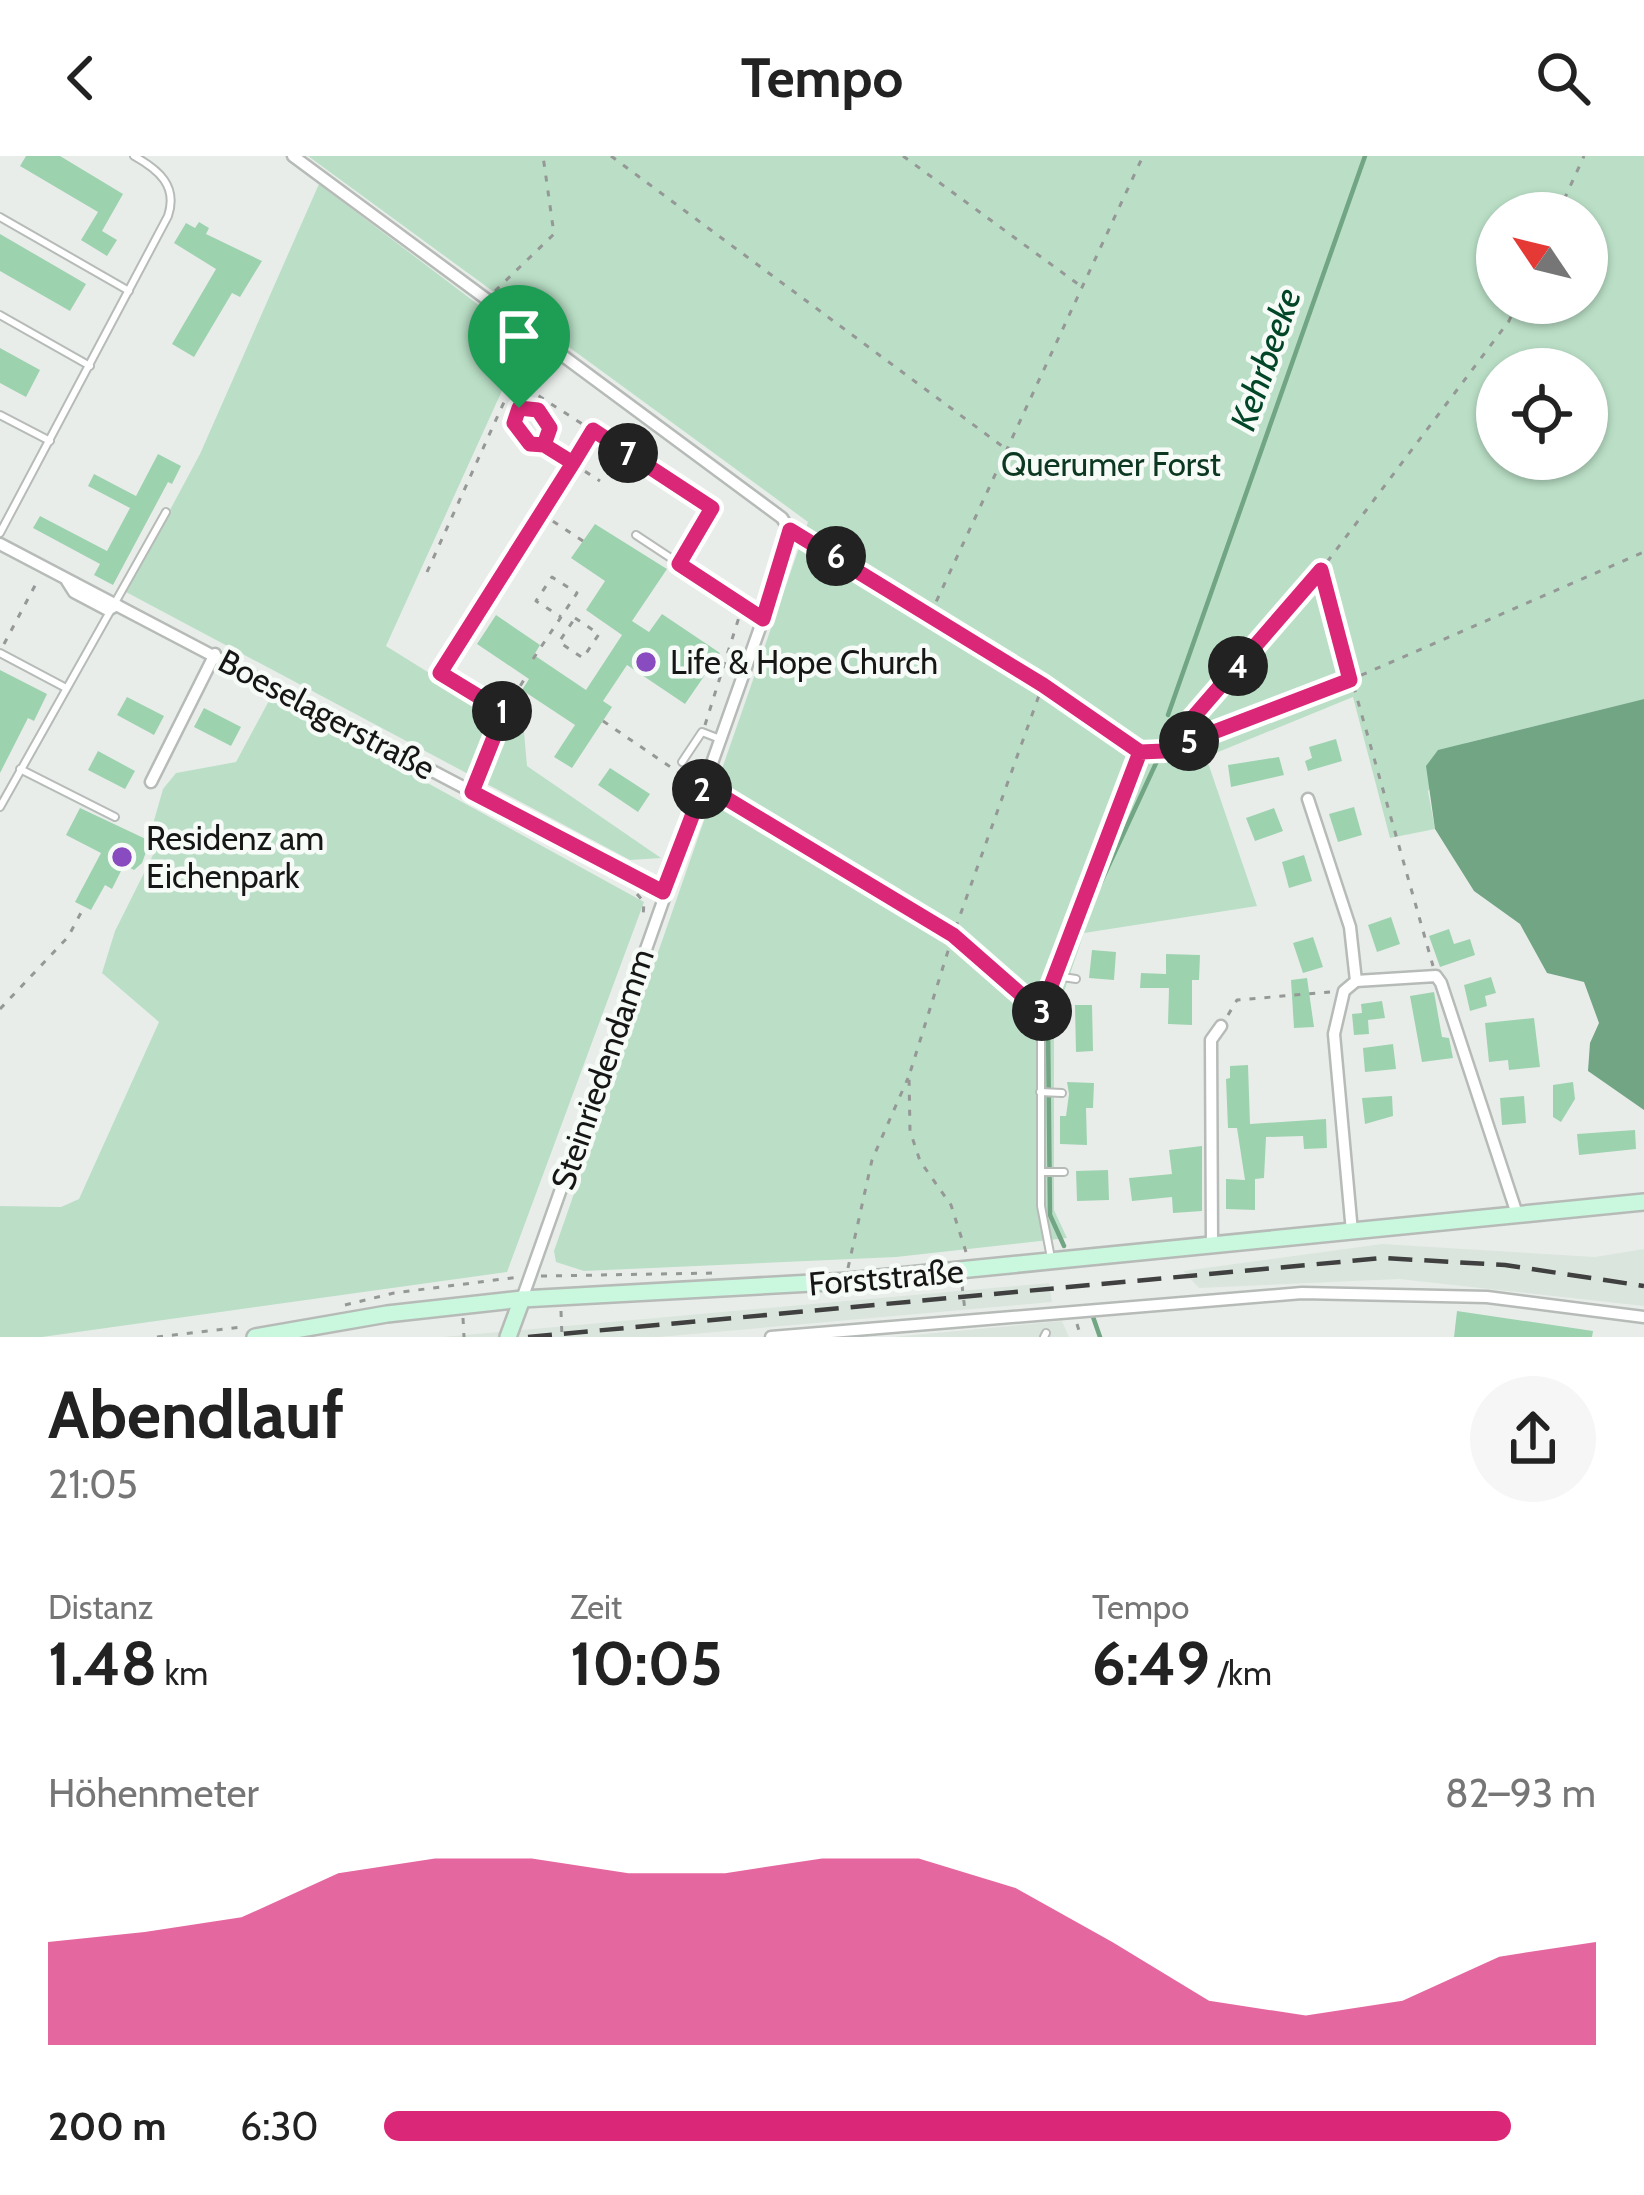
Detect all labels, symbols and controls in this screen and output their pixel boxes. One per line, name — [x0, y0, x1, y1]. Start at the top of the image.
icon: back — [48, 45, 114, 111]
text: Tempo — [741, 45, 903, 111]
icon: search — [1530, 45, 1596, 111]
north arrow — [1476, 192, 1608, 324]
map controls — [1476, 192, 1608, 480]
water label: Kehrbeeke — [1220, 282, 1310, 436]
pin — [468, 285, 570, 408]
icon: arrive — [486, 303, 552, 369]
button: locate — [1476, 348, 1608, 480]
pin: 7 — [598, 423, 658, 483]
text: 7 — [620, 433, 636, 473]
park label: Querumer Forst — [1001, 444, 1221, 484]
pin: 6 — [806, 526, 866, 586]
text: 6 — [827, 536, 845, 576]
pin: 4 — [1208, 636, 1268, 696]
street label: Boeselagerstraße — [212, 640, 442, 788]
place label: Life & Hope Church — [670, 642, 938, 682]
text: 4 — [1228, 646, 1248, 686]
marker: Life & Hope Church — [633, 649, 659, 675]
pin: 1 — [472, 681, 532, 741]
text: 1 — [496, 691, 508, 731]
pin: 5 — [1159, 711, 1219, 771]
text: 5 — [1180, 721, 1198, 761]
pin: 2 — [672, 759, 732, 819]
text: 2 — [693, 769, 711, 809]
place label: Residenz am Eichenpark — [146, 818, 324, 896]
marker: Residenz am Eichenpark — [109, 844, 135, 870]
street label: Steinriedendamm — [542, 943, 662, 1195]
pin: 3 — [1012, 981, 1072, 1041]
text: 3 — [1033, 991, 1051, 1031]
street label: Forststraße — [807, 1250, 965, 1304]
text: Abendlauf — [48, 1374, 344, 1455]
button: share — [1470, 1376, 1596, 1502]
text: 21:05 — [48, 1460, 138, 1508]
text: Distanz — [48, 1587, 153, 1627]
text: Zeit — [570, 1587, 622, 1627]
text: Tempo — [1092, 1587, 1189, 1627]
text: 1.48 — [48, 1627, 157, 1700]
text: 10:05 — [570, 1627, 722, 1700]
text: 6:49 — [1092, 1627, 1210, 1700]
text: km — [157, 1653, 208, 1693]
text: /km — [1210, 1653, 1272, 1693]
text: Höhenmeter — [48, 1769, 259, 1817]
text: 82–93 m — [1445, 1769, 1596, 1817]
text: 200 m — [48, 2102, 166, 2150]
text: 6:30 — [240, 2102, 319, 2150]

